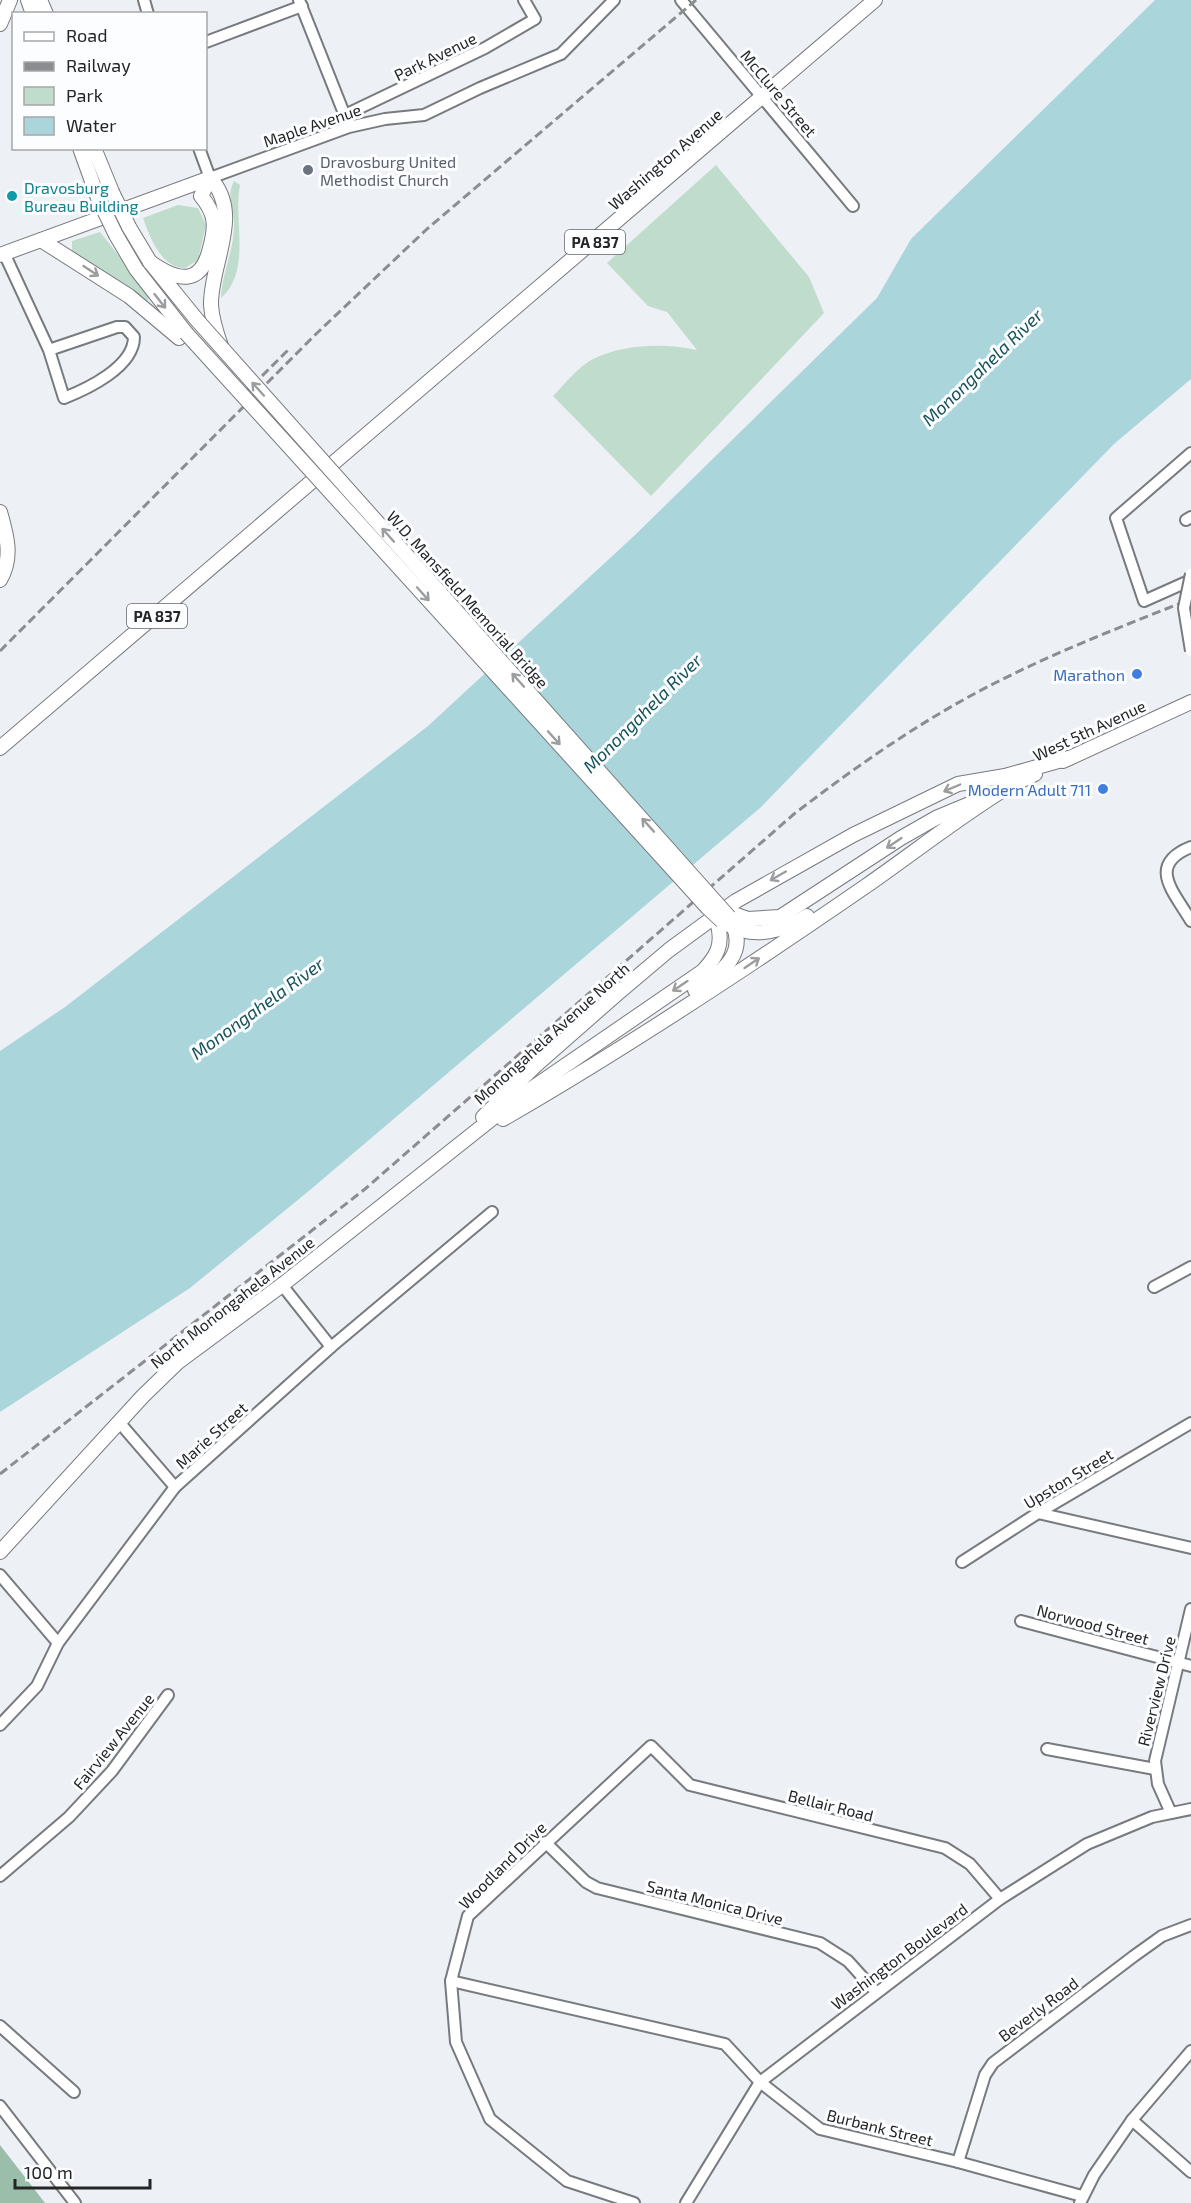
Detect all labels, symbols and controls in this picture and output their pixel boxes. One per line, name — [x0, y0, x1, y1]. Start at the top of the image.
legend — [12, 12, 207, 150]
text: Road — [66, 24, 107, 46]
street label: Park Avenue — [391, 28, 479, 84]
street label: McClure Street — [737, 46, 821, 140]
text: Railway — [66, 54, 131, 76]
text: Park — [66, 84, 103, 106]
street label: Maple Avenue — [261, 99, 363, 151]
street label: Washington Avenue — [604, 104, 726, 214]
text: Water — [66, 114, 116, 136]
place label: Dravosburg United Methodist Church — [320, 152, 456, 189]
marker: Dravosburg United Methodist Church — [301, 163, 315, 177]
place label: Dravosburg Bureau Building — [24, 178, 139, 215]
marker: Dravosburg Bureau Building — [5, 189, 19, 203]
road number: PA 837 — [565, 230, 625, 254]
one-way arrow — [82, 265, 99, 277]
one-way arrow — [154, 292, 167, 308]
water label: Monongahela River — [917, 303, 1047, 430]
one-way arrow — [251, 382, 265, 397]
street label: W.D. Mansfield Memorial Bridge — [383, 506, 553, 692]
one-way arrow — [381, 527, 395, 542]
one-way arrow — [416, 586, 430, 601]
road number: PA 837 — [127, 604, 187, 628]
water label: Monongahela River — [578, 648, 707, 777]
place label: Marathon — [1053, 665, 1125, 684]
marker: Marathon — [1130, 667, 1144, 681]
one-way arrow — [511, 673, 525, 688]
street label: West 5th Avenue — [1030, 696, 1148, 764]
one-way arrow — [547, 731, 561, 746]
place label: Modern Adult 711 — [968, 780, 1091, 799]
marker: Modern Adult 711 — [1096, 782, 1110, 796]
one-way arrow — [943, 783, 962, 794]
one-way arrow — [641, 818, 655, 833]
one-way arrow — [886, 837, 903, 849]
one-way arrow — [770, 870, 787, 882]
water label: Monongahela River — [186, 952, 329, 1064]
one-way arrow — [743, 957, 760, 969]
street label: Monongahela Avenue North — [469, 958, 633, 1108]
one-way arrow — [673, 980, 689, 992]
street label: North Monongahela Avenue — [146, 1232, 318, 1372]
street label: Marie Street — [171, 1398, 251, 1472]
street label: Upston Street — [1020, 1444, 1116, 1512]
street label: Norwood Street — [1035, 1600, 1151, 1648]
street label: Riverview Drive — [1133, 1634, 1179, 1748]
street label: Fairview Avenue — [68, 1689, 158, 1793]
street label: Bellair Road — [786, 1785, 876, 1825]
street label: Woodland Drive — [454, 1817, 550, 1913]
street label: Santa Monica Drive — [645, 1876, 785, 1928]
street label: Washington Boulevard — [827, 1899, 971, 2013]
street label: Beverly Road — [994, 1973, 1082, 2045]
street label: Burbank Street — [825, 2105, 935, 2149]
scale bar — [15, 2152, 150, 2190]
text: 100 m — [24, 2161, 73, 2183]

